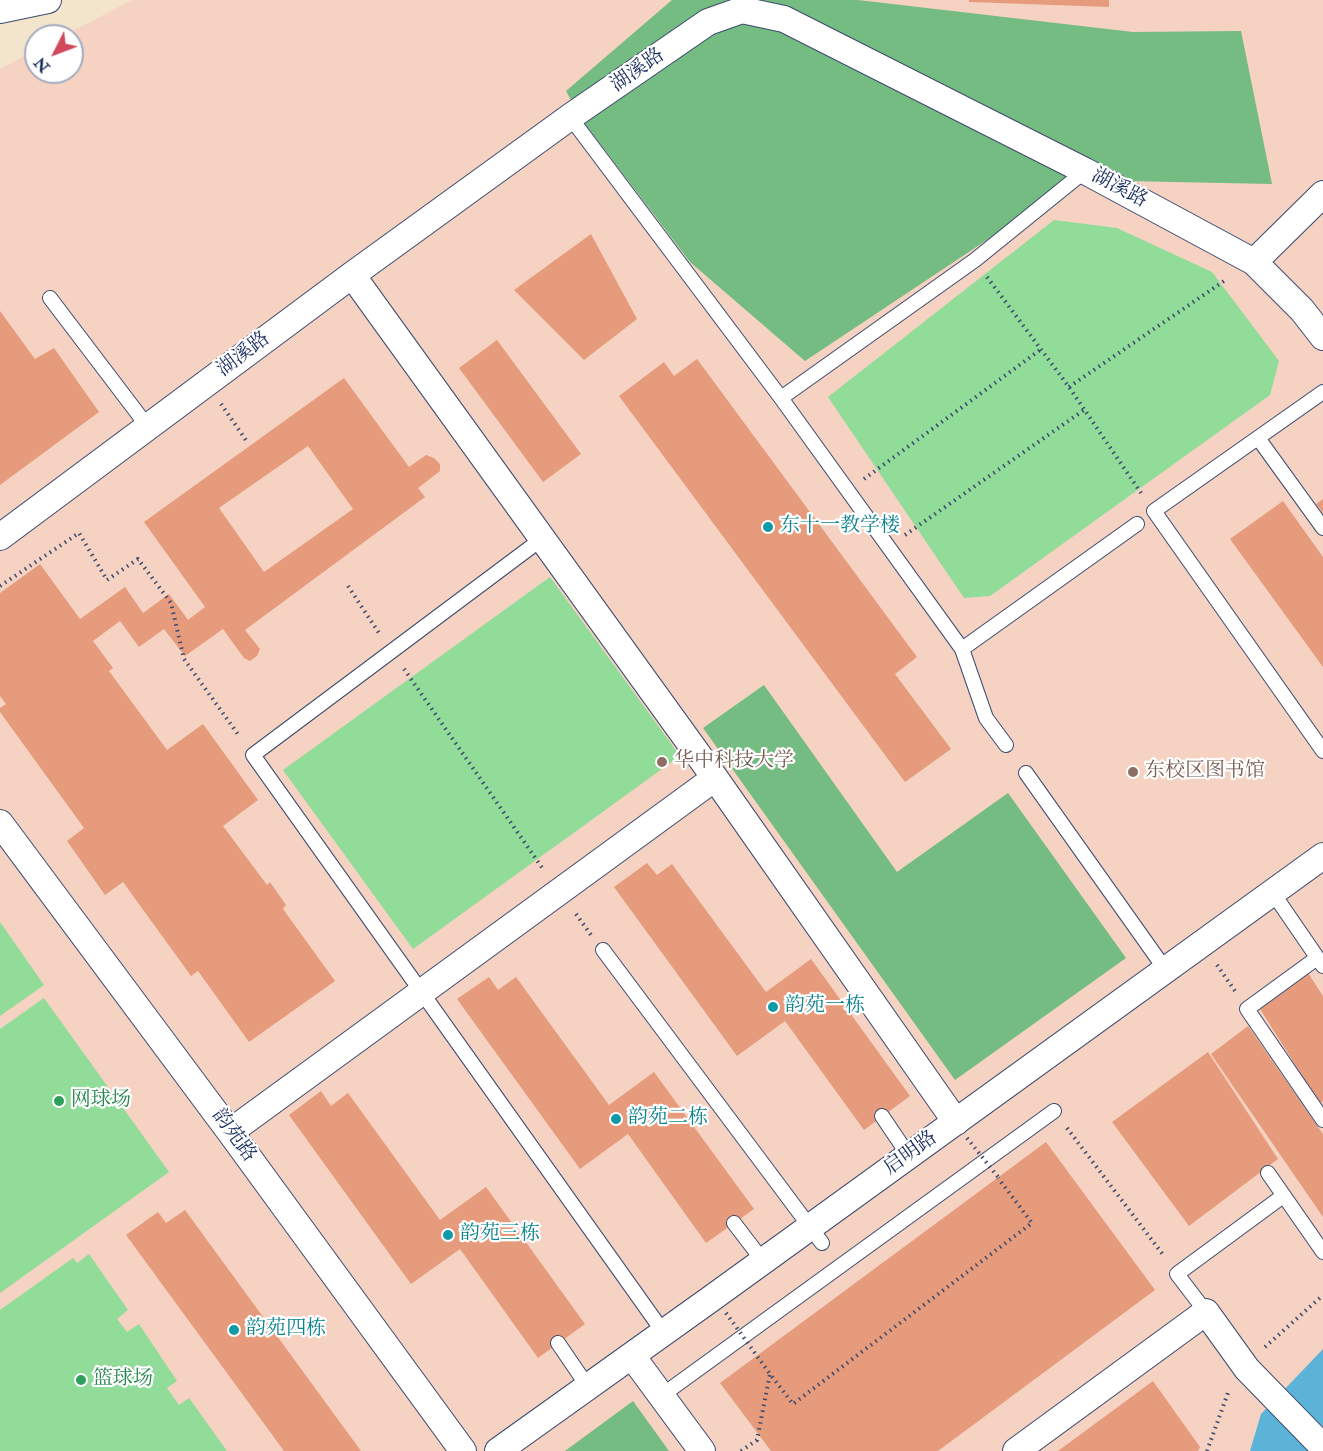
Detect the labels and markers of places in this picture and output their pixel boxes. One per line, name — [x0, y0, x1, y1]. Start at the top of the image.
place label: 东十一教学楼 — [780, 515, 900, 539]
marker: 东十一教学楼 — [761, 520, 775, 534]
place label: 华中科技大学 — [674, 750, 794, 774]
marker: 华中科技大学 — [655, 755, 669, 769]
place label: 东校区图书馆 — [1145, 760, 1265, 784]
marker: 东校区图书馆 — [1126, 765, 1140, 779]
place label: 韵苑一栋 — [785, 995, 865, 1019]
marker: 韵苑一栋 — [766, 1000, 780, 1014]
place label: 网球场 — [71, 1089, 131, 1113]
marker: 网球场 — [52, 1094, 66, 1108]
place label: 韵苑二栋 — [628, 1107, 708, 1131]
marker: 韵苑二栋 — [609, 1112, 623, 1126]
place label: 韵苑三栋 — [460, 1223, 540, 1247]
marker: 韵苑三栋 — [441, 1228, 455, 1242]
place label: 韵苑四栋 — [246, 1318, 326, 1342]
marker: 韵苑四栋 — [227, 1323, 241, 1337]
place label: 篮球场 — [93, 1368, 153, 1392]
marker: 篮球场 — [74, 1373, 88, 1387]

